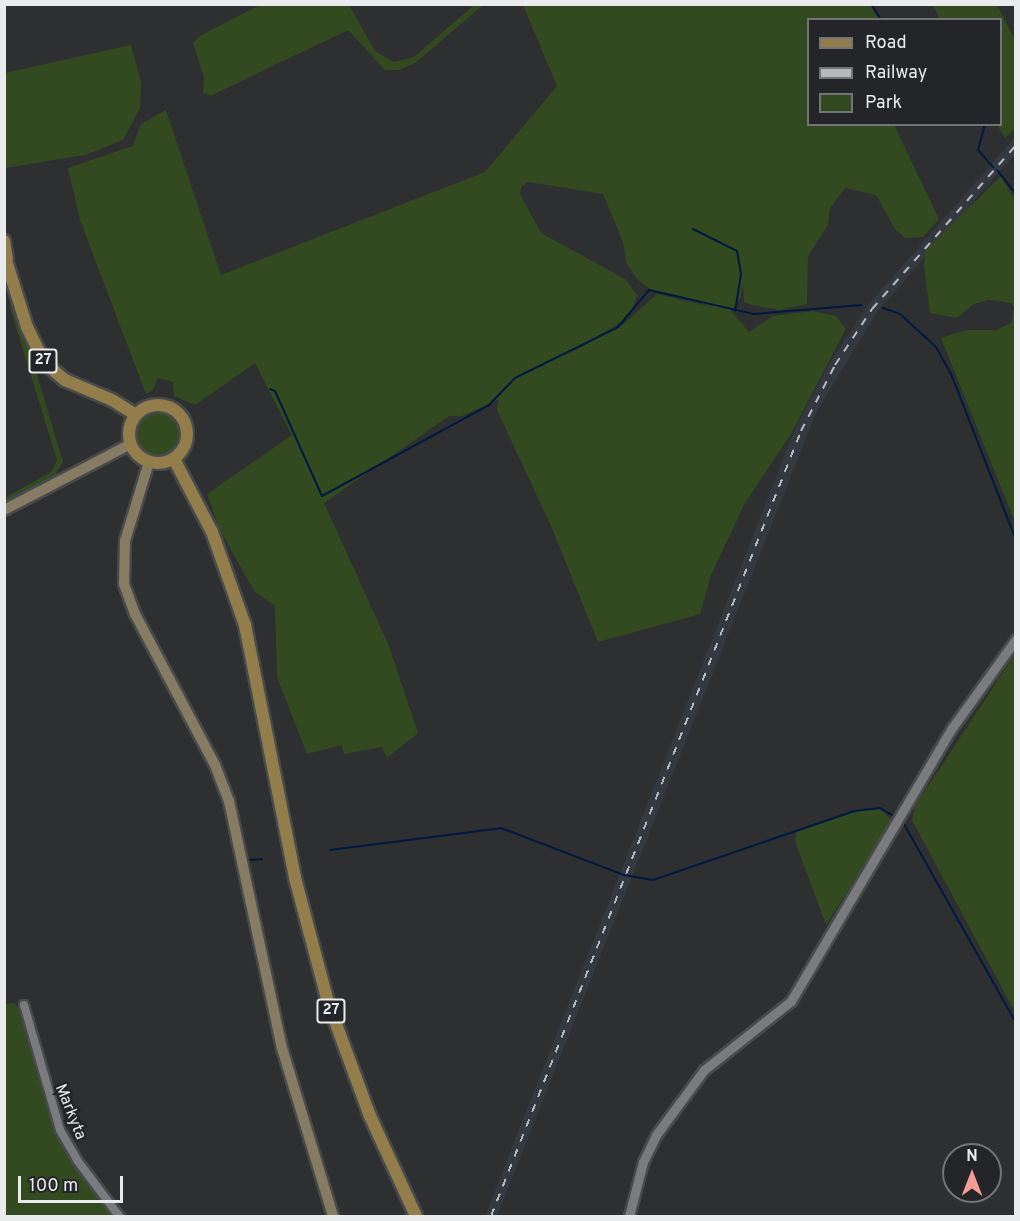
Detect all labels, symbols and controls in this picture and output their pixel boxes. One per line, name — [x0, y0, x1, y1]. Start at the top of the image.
legend — [807, 18, 1002, 126]
text: Road — [865, 32, 907, 55]
text: Railway — [865, 62, 927, 85]
text: Park — [865, 92, 902, 115]
road number: 27 — [28, 349, 58, 373]
road number: 27 — [316, 999, 346, 1023]
street label: Markyta — [50, 1081, 90, 1143]
north arrow — [942, 1143, 1002, 1203]
text: N — [966, 1147, 978, 1167]
scale bar — [21, 1164, 126, 1202]
text: 100 m — [29, 1175, 78, 1198]

